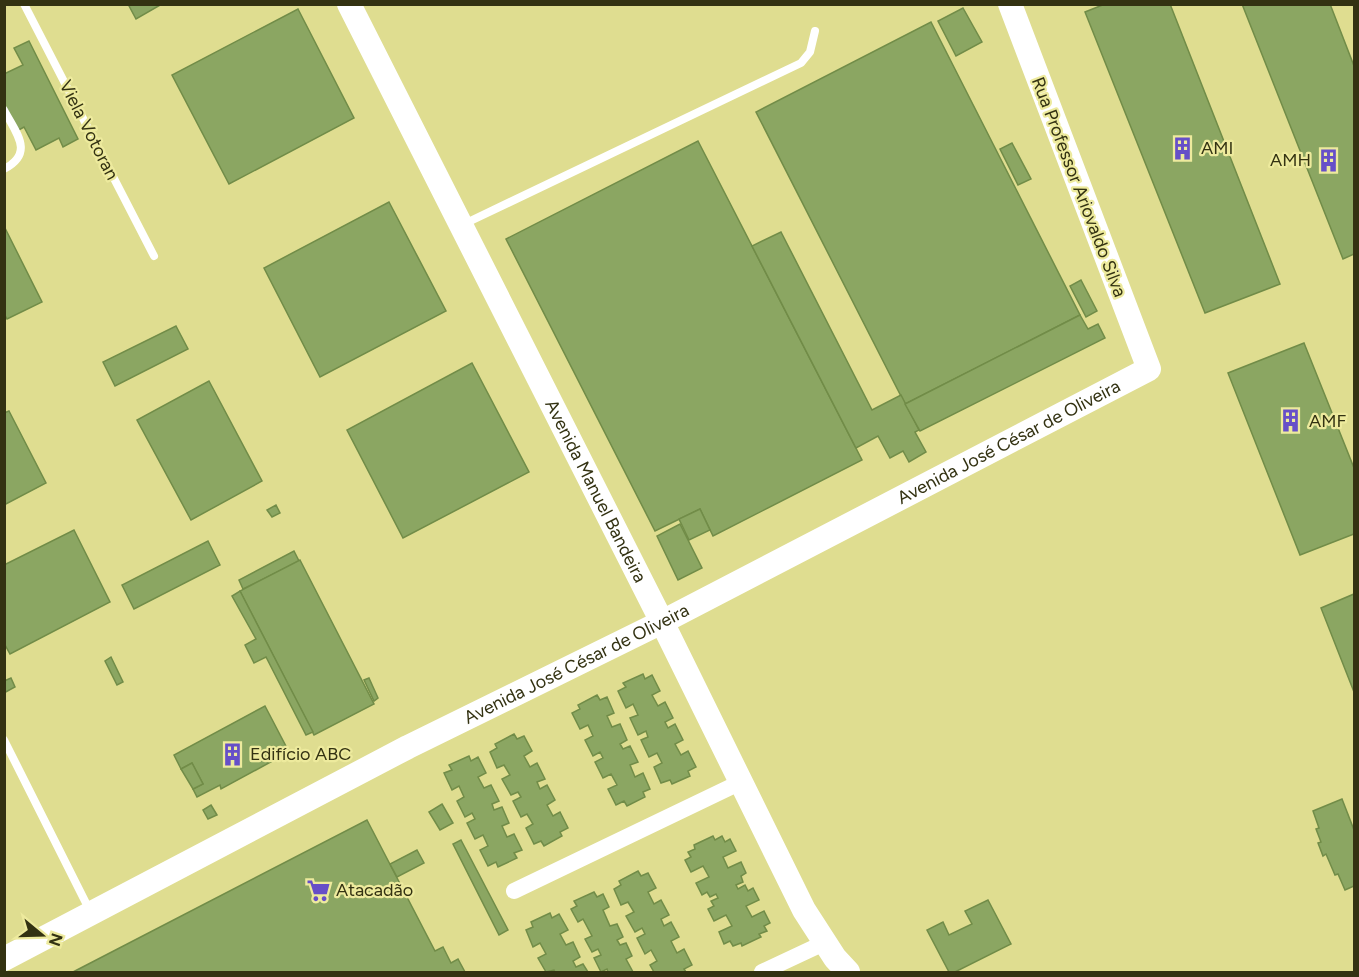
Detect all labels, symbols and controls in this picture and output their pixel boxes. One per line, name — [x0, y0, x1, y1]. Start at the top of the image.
street label: Rua Professor Ariovaldo Silva — [1027, 74, 1131, 300]
street label: Viela Votoran — [55, 77, 123, 183]
building icon: AMI — [1170, 135, 1196, 161]
place label: AMI — [1201, 137, 1233, 159]
building icon: AMH — [1316, 147, 1342, 173]
place label: AMH — [1270, 149, 1311, 171]
street label: Avenida José César de Oliveira — [893, 375, 1124, 509]
street label: Avenida Manuel Bandeira — [540, 396, 651, 586]
building icon: AMF — [1278, 408, 1304, 434]
place label: AMF — [1309, 410, 1346, 432]
street label: Avenida José César de Oliveira — [460, 599, 693, 729]
building icon: Edifício ABC — [219, 741, 245, 767]
place label: Edifício ABC — [250, 743, 351, 765]
supermarket icon: Atacadão — [305, 877, 331, 903]
place label: Atacadão — [336, 879, 413, 901]
north arrow — [12, 905, 72, 965]
text: N — [45, 931, 67, 949]

